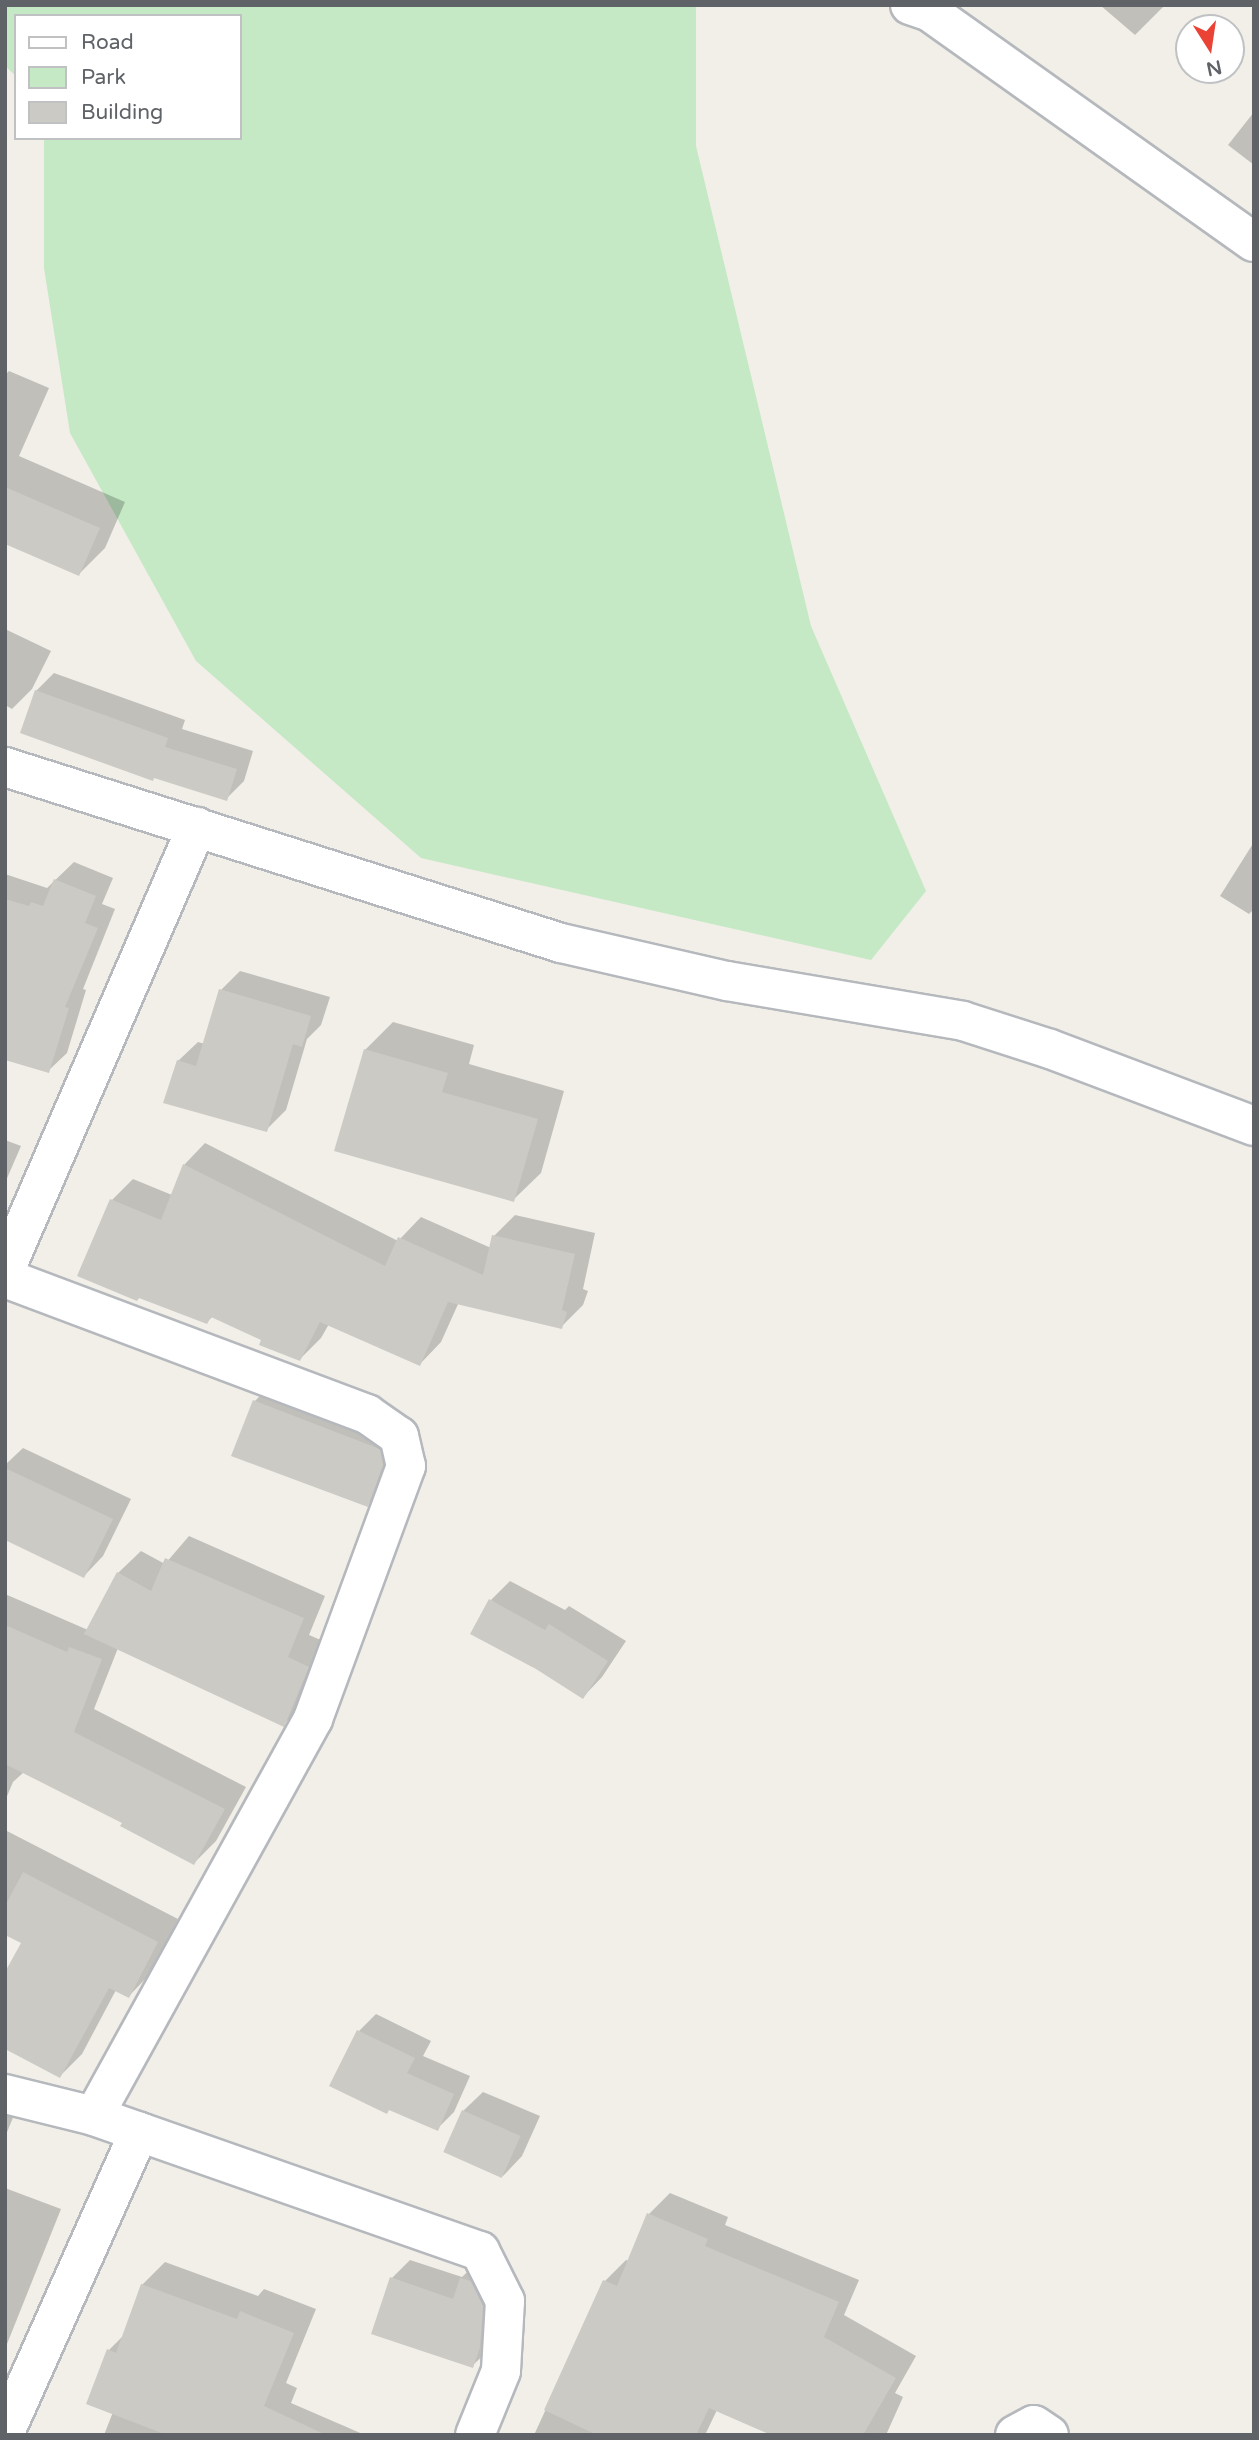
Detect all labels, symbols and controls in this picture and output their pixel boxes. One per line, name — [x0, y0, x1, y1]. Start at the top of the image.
legend — [14, 14, 242, 140]
north arrow — [1175, 14, 1245, 84]
text: Road — [81, 30, 134, 55]
text: N — [1204, 55, 1224, 80]
text: Park — [81, 65, 126, 90]
text: Building — [81, 100, 163, 125]

